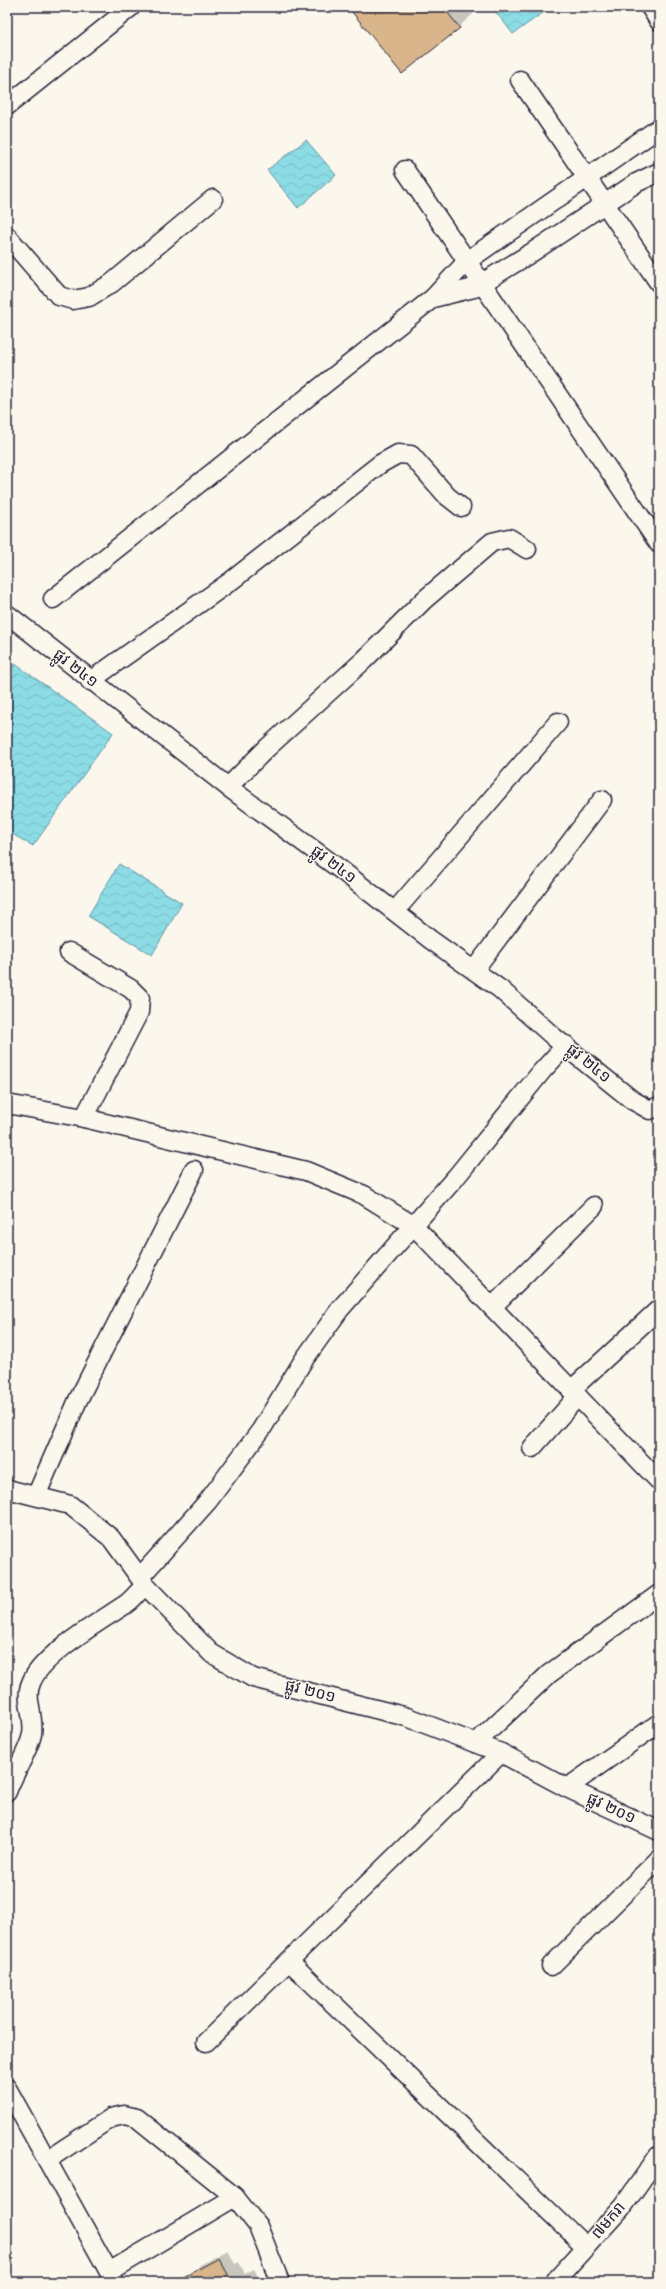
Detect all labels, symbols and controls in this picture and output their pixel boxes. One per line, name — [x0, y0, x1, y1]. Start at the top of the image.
street label: ផ្លូវ ២៤១ — [47, 644, 103, 695]
street label: ផ្លូវ ២៤១ — [305, 840, 361, 891]
street label: ផ្លូវ ២៤១ — [560, 1038, 616, 1090]
street label: ផ្លូវ ២០១ — [282, 1674, 338, 1711]
street label: ផ្លូវ ២០១ — [582, 1787, 640, 1831]
street label: ៧មករា — [586, 2197, 632, 2245]

